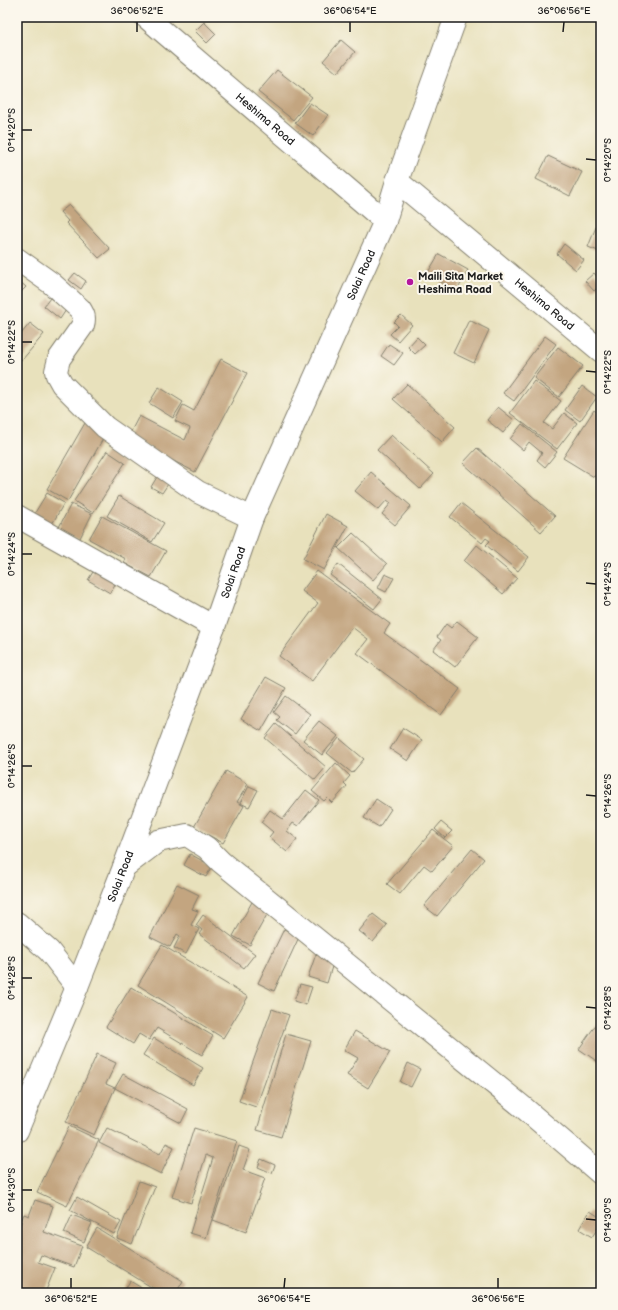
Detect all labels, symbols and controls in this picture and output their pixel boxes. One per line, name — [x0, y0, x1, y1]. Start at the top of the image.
text: 36°06'52"E — [111, 5, 164, 17]
text: 36°06'54"E — [323, 5, 377, 17]
text: 36°06'56"E — [537, 5, 591, 17]
street label: Heshima Road — [233, 90, 297, 148]
text: 0°14'20"S — [6, 108, 18, 152]
text: 0°14'20"S — [602, 138, 614, 182]
street label: Solai Road — [344, 248, 378, 302]
place label: Maili Sita Market Heshima Road — [418, 270, 503, 296]
street label: Heshima Road — [512, 276, 577, 333]
marker: Maili Sita Market Heshima Road — [405, 277, 415, 287]
text: 0°14'22"S — [6, 320, 18, 364]
text: 0°14'22"S — [602, 350, 614, 394]
text: 0°14'24"S — [6, 532, 18, 576]
street label: Solai Road — [219, 545, 248, 600]
text: 0°14'24"S — [602, 562, 614, 606]
text: 0°14'26"S — [6, 744, 18, 788]
text: 0°14'26"S — [602, 774, 614, 818]
street label: Solai Road — [105, 849, 137, 904]
text: 0°14'28"S — [6, 956, 18, 1000]
text: 0°14'28"S — [602, 986, 614, 1030]
text: 0°14'30"S — [6, 1168, 18, 1212]
text: 0°14'30"S — [602, 1198, 614, 1242]
text: 36°06'52"E — [45, 1293, 98, 1305]
text: 36°06'54"E — [257, 1293, 311, 1305]
text: 36°06'56"E — [471, 1293, 525, 1305]

